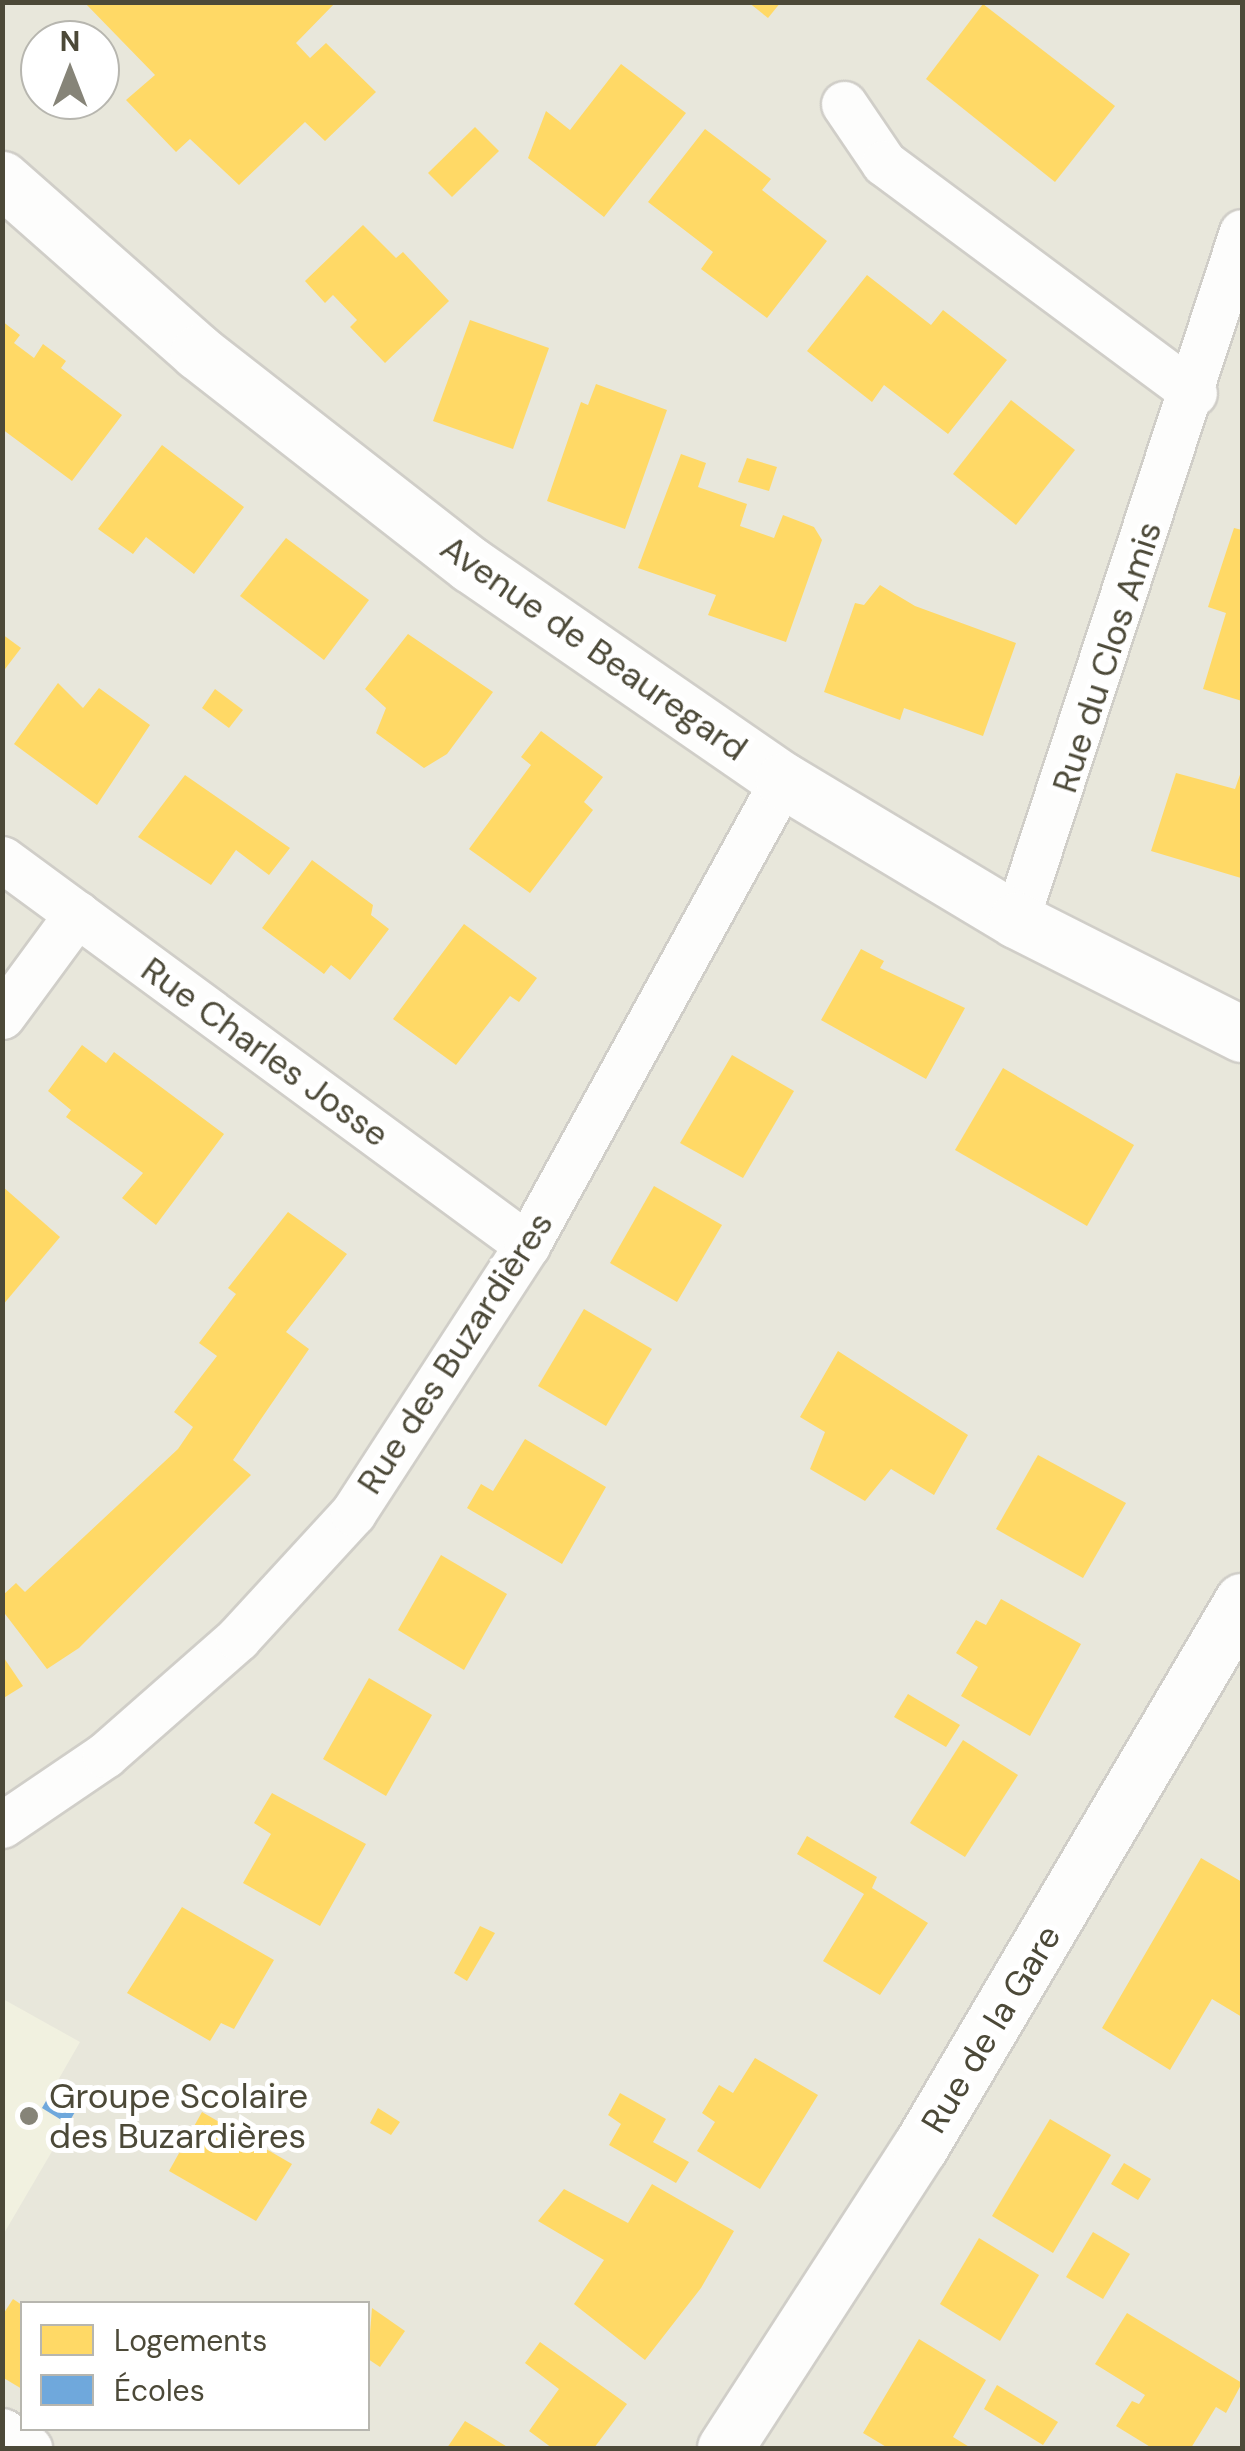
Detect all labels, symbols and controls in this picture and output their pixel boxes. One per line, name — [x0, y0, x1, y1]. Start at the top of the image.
north arrow — [20, 20, 120, 120]
text: N — [60, 23, 80, 60]
street label: Rue du Clos Amis — [1043, 516, 1171, 798]
street label: Avenue de Beauregard — [433, 526, 755, 770]
street label: Rue Charles Josse — [133, 948, 397, 1156]
street label: Rue des Buzardières — [348, 1204, 562, 1502]
street label: Rue de la Gare — [912, 1917, 1070, 2141]
place label: Groupe Scolaire des Buzardières — [49, 2075, 308, 2157]
marker: Groupe Scolaire des Buzardières — [18, 2105, 40, 2127]
legend — [20, 2301, 370, 2431]
text: Logements — [114, 2321, 267, 2360]
text: Écoles — [114, 2371, 205, 2410]

